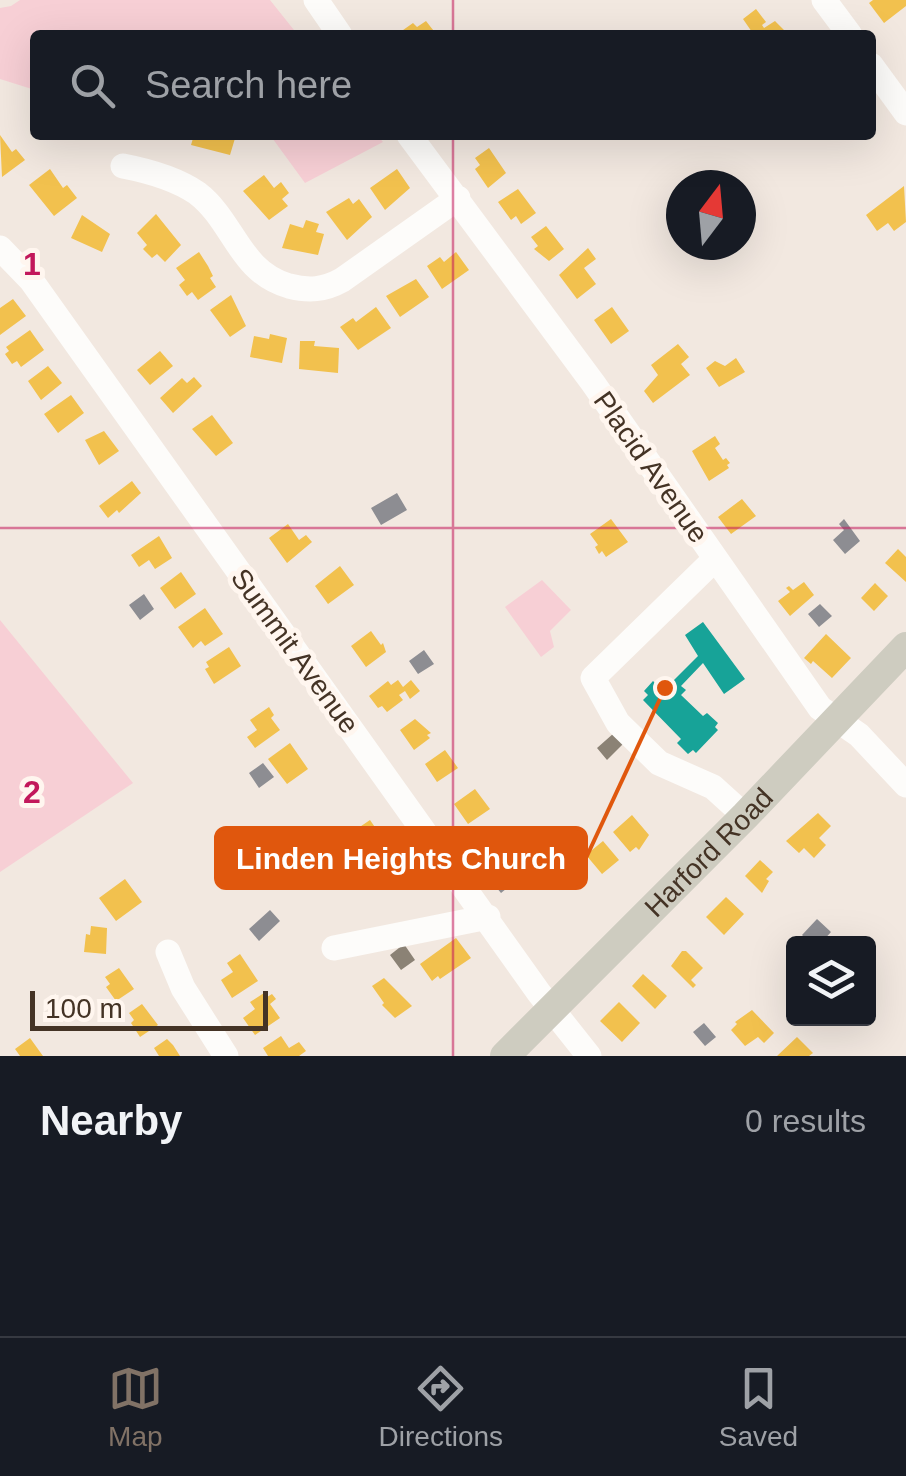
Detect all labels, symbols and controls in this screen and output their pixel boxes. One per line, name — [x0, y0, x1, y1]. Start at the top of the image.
search box — [30, 30, 876, 140]
icon: search — [65, 58, 120, 113]
text: Search here — [145, 64, 352, 106]
north arrow — [666, 170, 756, 260]
text: 1 — [23, 246, 41, 282]
street label: Placid Avenue — [588, 386, 714, 548]
street label: Summit Avenue — [225, 563, 365, 739]
text: 2 — [23, 774, 41, 810]
street label: Harford Road — [638, 782, 779, 923]
callout: Linden Heights Church — [216, 828, 586, 888]
text: Linden Heights Church — [236, 842, 566, 875]
map controls — [786, 936, 876, 1026]
button: layers — [786, 936, 876, 1026]
scale bar — [30, 986, 268, 1030]
text: 100 m — [45, 993, 123, 1024]
text: Nearby — [40, 1097, 182, 1144]
text: 0 results — [745, 1103, 866, 1139]
tab: Map — [108, 1361, 163, 1453]
tab: Directions — [379, 1361, 503, 1453]
tab: Saved — [719, 1361, 798, 1453]

